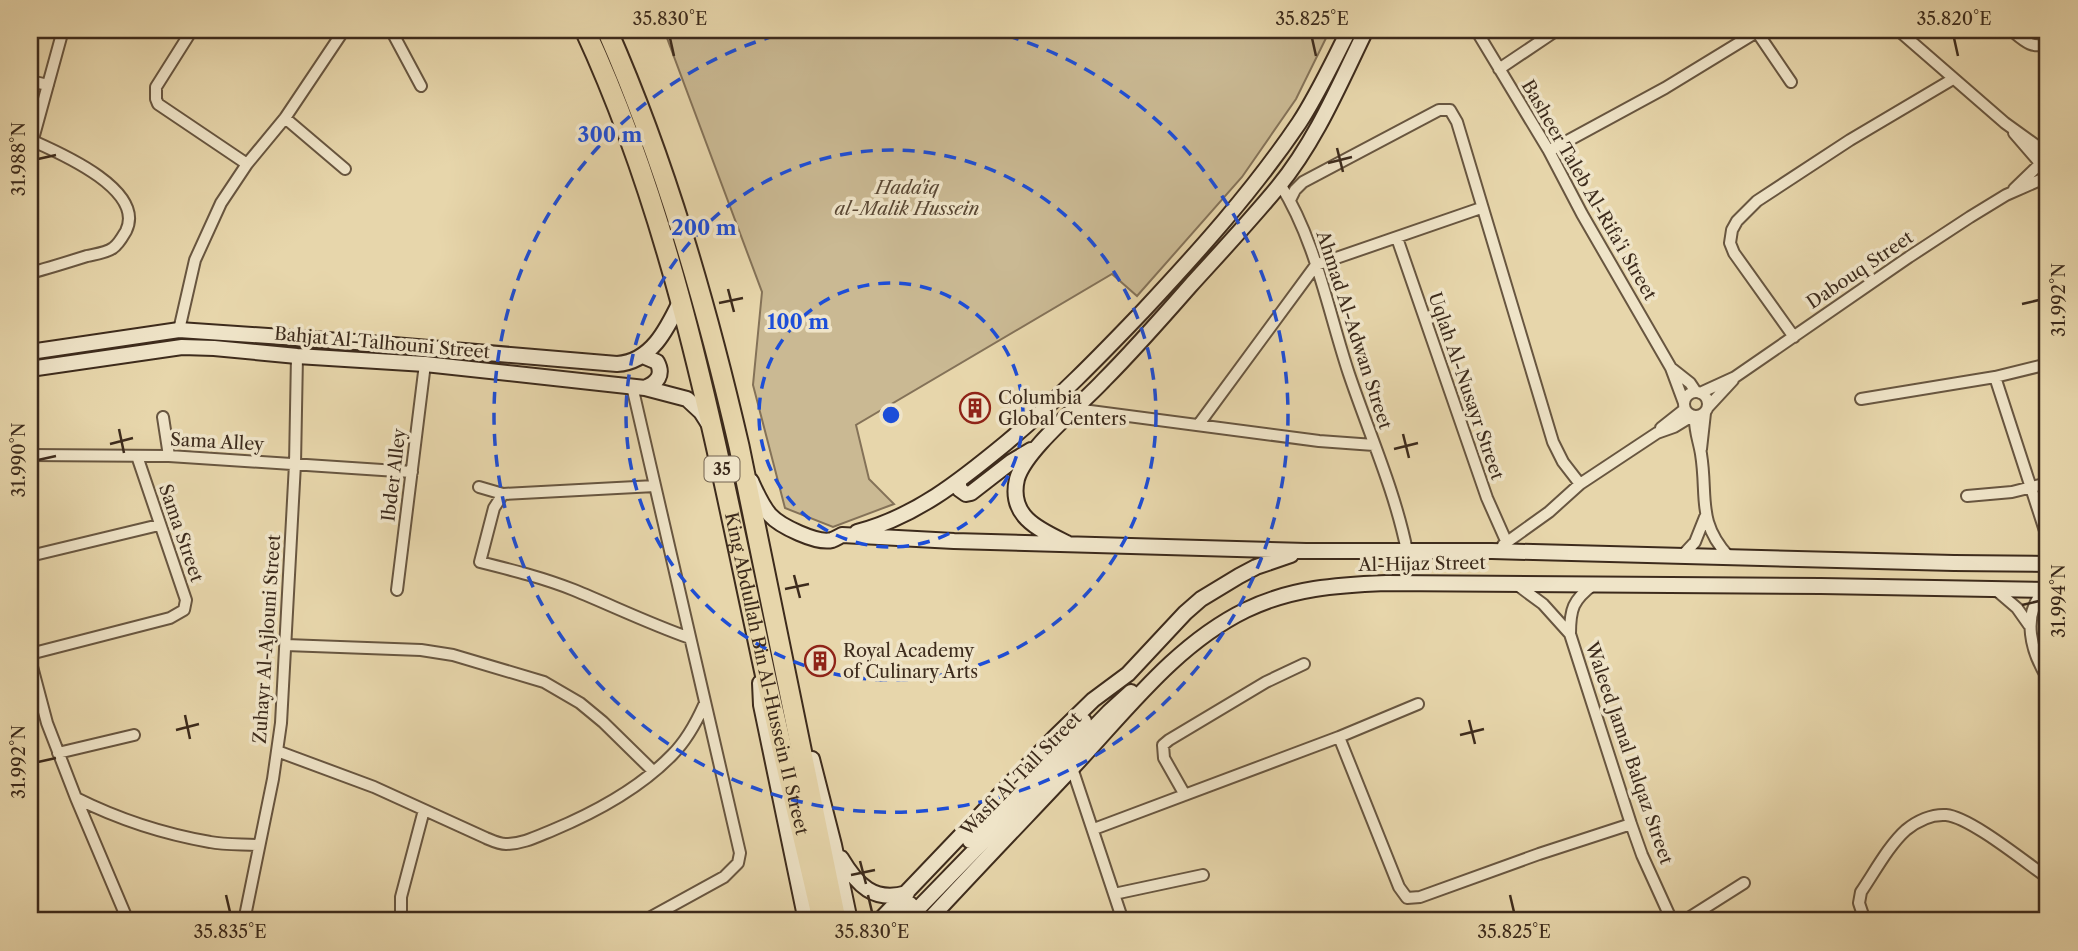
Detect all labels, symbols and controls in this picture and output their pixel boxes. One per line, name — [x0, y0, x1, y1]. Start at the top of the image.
text: 35.830°E — [633, 8, 707, 30]
text: 35.825°E — [1275, 8, 1349, 30]
text: 35.820°E — [1916, 8, 1992, 30]
street label: Basheer Taleb Al-Rifa'i Street — [1517, 76, 1662, 305]
text: 31.988°N — [8, 122, 30, 196]
text: 300 m — [578, 122, 642, 147]
park label: Hada'iq al-Malik Hussein — [835, 177, 980, 220]
text: 200 m — [671, 215, 737, 240]
street label: Dabouq Street — [1803, 226, 1918, 314]
street label: Ahmad Al-Adwan Street — [1311, 227, 1397, 433]
text: 31.992°N — [2048, 263, 2070, 337]
street label: Uqlah Al-Nusayr Street — [1424, 289, 1509, 483]
text: 100 m — [767, 309, 829, 334]
street label: Bahjat Al-Talhouni Street — [273, 323, 491, 363]
place label: Columbia Global Centers — [998, 387, 1126, 430]
building icon: Columbia Global Centers — [958, 391, 992, 425]
centre of rings — [879, 403, 903, 427]
text: 31.990°N — [8, 422, 30, 498]
street label: Ibder Alley — [377, 426, 411, 523]
street label: Sama Alley — [169, 429, 266, 455]
road number: 35 — [704, 456, 740, 482]
street label: Sama Street — [154, 481, 208, 585]
street label: King Abdullah Bin Al-Hussein II Street — [720, 510, 813, 838]
street label: Zuhayr Al-Ajlouni Street — [249, 533, 285, 744]
street label: Al-Hijaz Street — [1357, 552, 1486, 576]
text: 31.994°N — [2048, 564, 2070, 638]
street label: Waleed Jamal Balqaz Street — [1580, 638, 1678, 868]
place label: Royal Academy of Culinary Arts — [843, 640, 978, 683]
building icon: Royal Academy of Culinary Arts — [803, 644, 837, 678]
street label: Wasfi Al-Tall Street — [955, 707, 1086, 841]
text: 31.992°N — [8, 725, 30, 799]
text: 35.835°E — [193, 921, 267, 943]
text: 35.830°E — [835, 921, 909, 943]
text: 35.825°E — [1477, 921, 1551, 943]

